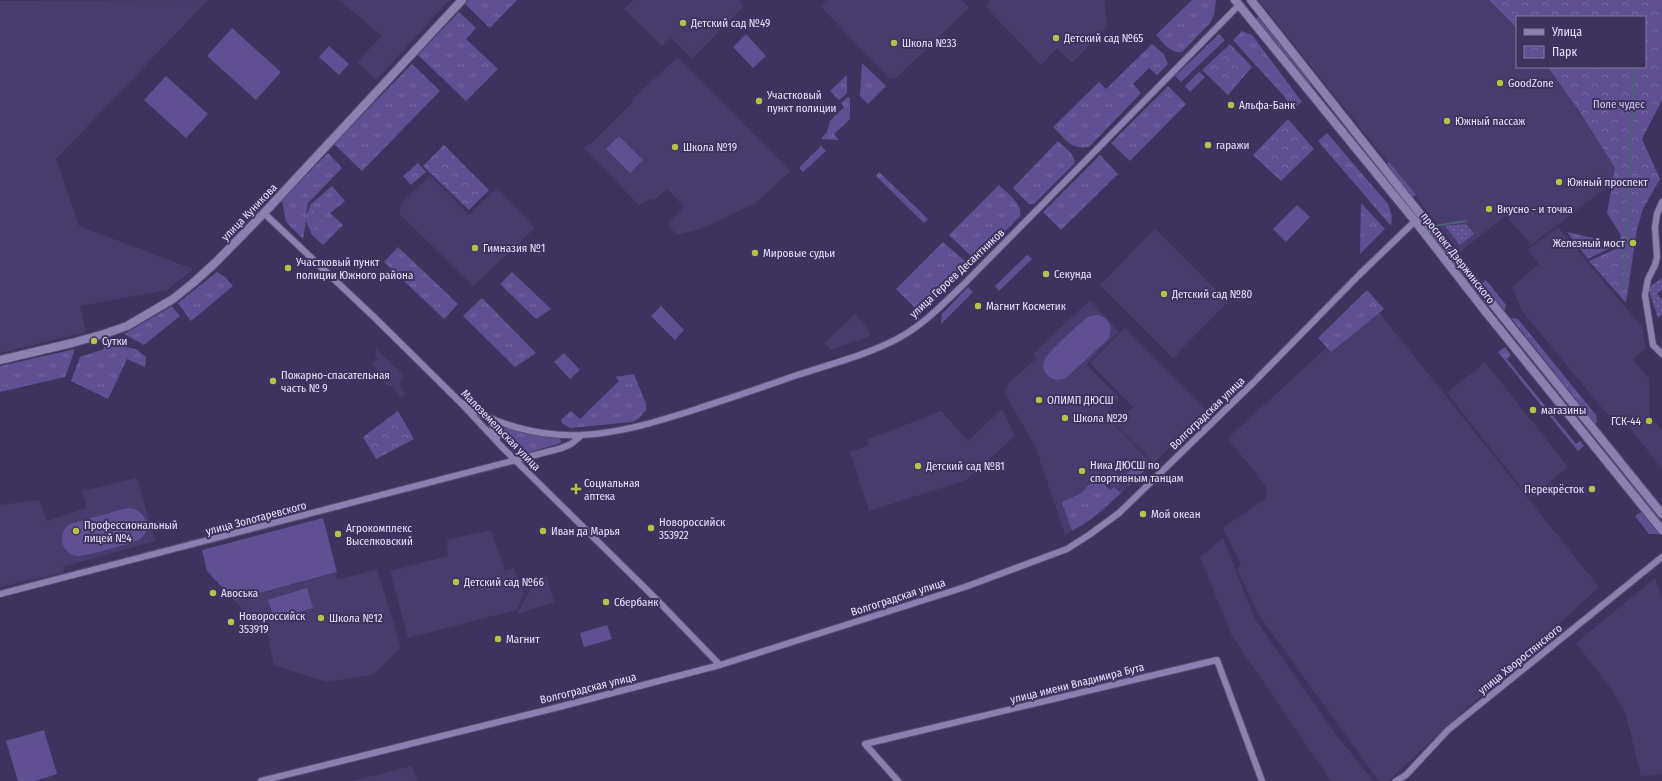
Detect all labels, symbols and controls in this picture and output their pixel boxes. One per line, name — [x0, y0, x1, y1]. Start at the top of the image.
legend — [1516, 16, 1646, 68]
place label: Детский сад №49 — [690, 17, 770, 30]
marker: Детский сад №49 — [678, 18, 688, 28]
text: Улица — [1551, 25, 1582, 39]
place label: Детский сад №65 — [1063, 32, 1143, 45]
marker: Детский сад №65 — [1051, 33, 1061, 43]
place label: Школа №33 — [902, 37, 956, 50]
marker: Школа №33 — [889, 38, 899, 48]
text: Парк — [1552, 45, 1578, 59]
place label: GoodZone — [1508, 77, 1554, 90]
marker: GoodZone — [1495, 78, 1505, 88]
place label: Участковый пункт полиции — [766, 89, 837, 115]
marker: Участковый пункт полиции — [754, 96, 764, 106]
park label: Поле чудес — [1593, 98, 1645, 111]
place label: Альфа-Банк — [1239, 99, 1296, 112]
marker: Альфа-Банк — [1226, 100, 1236, 110]
place label: Южный пассаж — [1455, 115, 1525, 128]
marker: Южный пассаж — [1442, 116, 1452, 126]
place label: гаражи — [1216, 139, 1249, 152]
marker: гаражи — [1203, 140, 1213, 150]
place label: Школа №19 — [683, 141, 737, 154]
marker: Школа №19 — [670, 142, 680, 152]
place label: Южный проспект — [1567, 176, 1648, 189]
marker: Южный проспект — [1554, 177, 1564, 187]
street label: улица Куникова — [219, 181, 280, 244]
place label: Вкусно - и точка — [1497, 203, 1573, 216]
marker: Вкусно - и точка — [1484, 204, 1494, 214]
street label: проспект Дзержинского — [1418, 210, 1497, 307]
street label: улица Героев Десантников — [907, 226, 1007, 321]
place label: Железный мост — [1553, 237, 1626, 250]
marker: Железный мост — [1628, 238, 1638, 248]
place label: Гимназия №1 — [483, 242, 545, 255]
marker: Гимназия №1 — [470, 243, 480, 253]
place label: Мировые судьи — [763, 247, 835, 260]
marker: Мировые судьи — [750, 248, 760, 258]
place label: Участковый пункт полиции Южного района — [295, 256, 413, 282]
marker: Участковый пункт полиции Южного района — [283, 263, 293, 273]
place label: Секунда — [1054, 268, 1092, 281]
marker: Секунда — [1041, 269, 1051, 279]
place label: Детский сад №80 — [1171, 288, 1252, 301]
marker: Детский сад №80 — [1159, 289, 1169, 299]
place label: Магнит Косметик — [986, 300, 1067, 313]
marker: Магнит Косметик — [973, 301, 983, 311]
place label: Сутки — [102, 335, 128, 348]
marker: Сутки — [89, 336, 99, 346]
place label: Пожарно-спасательная часть № 9 — [281, 369, 390, 395]
street label: Волгоградская улица — [1167, 374, 1247, 452]
marker: Пожарно-спасательная часть № 9 — [268, 376, 278, 386]
street label: Малоземельская улица — [458, 387, 543, 474]
place label: ОЛИМП ДЮСШ — [1047, 394, 1114, 407]
marker: ОЛИМП ДЮСШ — [1034, 395, 1044, 405]
place label: магазины — [1541, 404, 1586, 417]
marker: магазины — [1528, 405, 1538, 415]
place label: Школа №29 — [1073, 412, 1128, 425]
marker: Школа №29 — [1060, 413, 1070, 423]
place label: ГСК-44 — [1611, 415, 1642, 428]
marker: ГСК-44 — [1644, 416, 1654, 426]
place label: Ника ДЮСШ по спортивным танцам — [1090, 459, 1184, 485]
place label: Детский сад №81 — [925, 460, 1004, 473]
marker: Детский сад №81 — [913, 461, 923, 471]
marker: Ника ДЮСШ по спортивным танцам — [1077, 466, 1087, 476]
place label: Социальная аптека — [584, 477, 640, 503]
place label: Перекрёсток — [1524, 483, 1585, 496]
marker: Социальная аптека — [571, 484, 581, 494]
marker: Перекрёсток — [1587, 484, 1597, 494]
street label: улица Золотаревского — [204, 499, 308, 538]
place label: Мой океан — [1151, 508, 1201, 521]
marker: Мой океан — [1138, 509, 1148, 519]
place label: Новороссийск 353922 — [659, 516, 726, 542]
place label: Профессиональный лицей №4 — [84, 519, 178, 545]
place label: Агрокомплекс Выселковский — [346, 522, 413, 548]
marker: Новороссийск 353922 — [646, 523, 656, 533]
place label: Иван да Марья — [551, 525, 620, 538]
marker: Профессиональный лицей №4 — [71, 526, 81, 536]
marker: Иван да Марья — [538, 526, 548, 536]
marker: Агрокомплекс Выселковский — [333, 529, 343, 539]
place label: Детский сад №66 — [463, 576, 544, 589]
street label: Волгоградская улица — [849, 576, 947, 619]
marker: Детский сад №66 — [451, 577, 461, 587]
place label: Авоська — [221, 587, 258, 600]
marker: Авоська — [208, 588, 218, 598]
place label: Сбербанк — [614, 596, 659, 609]
marker: Сбербанк — [601, 597, 611, 607]
place label: Новороссийск 353919 — [239, 610, 306, 636]
place label: Школа №12 — [329, 612, 383, 625]
marker: Школа №12 — [316, 613, 326, 623]
marker: Новороссийск 353919 — [226, 617, 236, 627]
street label: улица Хворостянского — [1476, 621, 1565, 697]
place label: Магнит — [506, 633, 540, 646]
marker: Магнит — [493, 634, 503, 644]
street label: улица имени Владимира Бута — [1009, 661, 1145, 706]
street label: Волгоградская улица — [539, 670, 638, 707]

